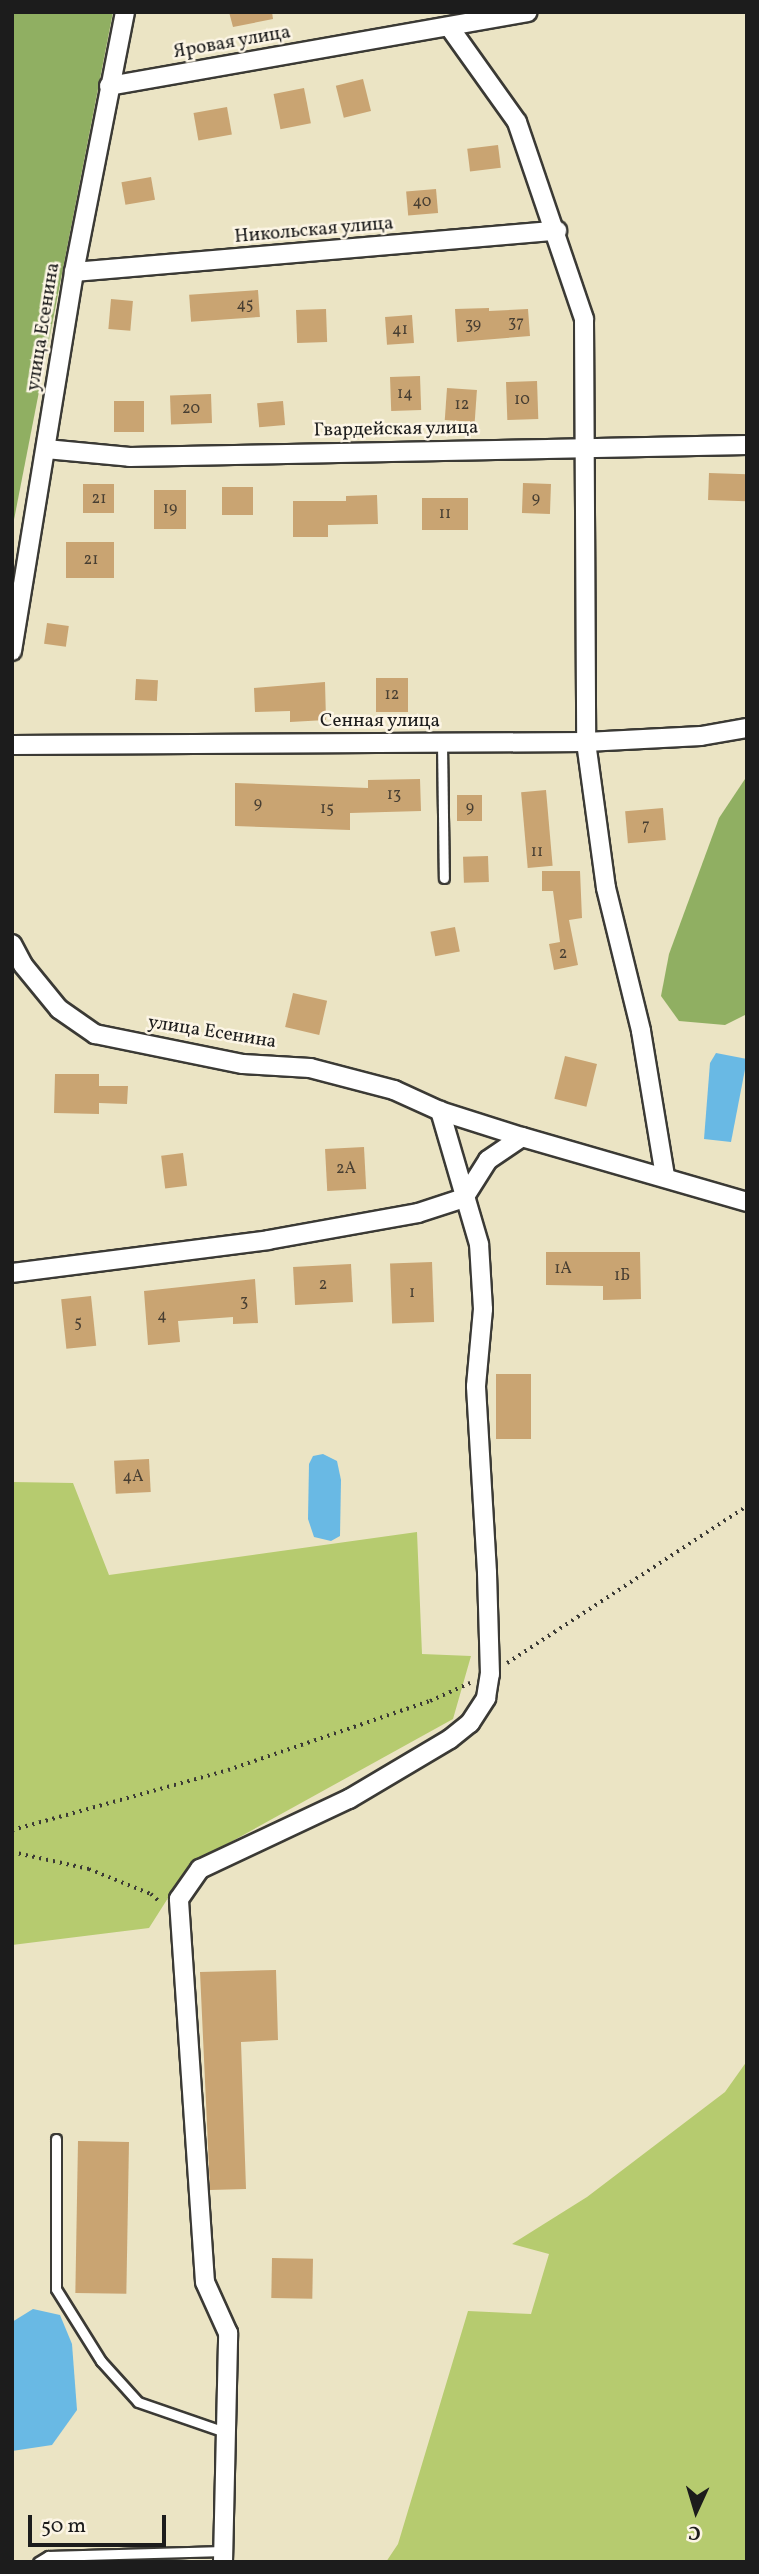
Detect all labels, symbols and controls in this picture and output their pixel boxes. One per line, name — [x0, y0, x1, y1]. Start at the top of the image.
street label: Яровая улица — [171, 21, 293, 65]
house number: 40 — [413, 192, 431, 212]
street label: Никольская улица — [233, 213, 395, 249]
street label: улица Есенина — [23, 261, 65, 393]
house number: 45 — [237, 295, 253, 315]
house number: 37 — [508, 313, 524, 333]
house number: 39 — [465, 315, 481, 335]
house number: 41 — [392, 320, 408, 340]
house number: 14 — [397, 384, 413, 404]
house number: 10 — [514, 390, 530, 410]
house number: 12 — [455, 395, 469, 415]
house number: 20 — [182, 399, 200, 419]
street label: Гвардейская улица — [313, 417, 479, 443]
house number: 21 — [92, 489, 106, 509]
house number: 9 — [532, 489, 540, 509]
house number: 19 — [163, 499, 177, 519]
house number: 11 — [439, 504, 451, 524]
house number: 21 — [84, 550, 98, 570]
house number: 12 — [385, 685, 399, 705]
street label: Сенная улица — [320, 711, 440, 733]
house number: 13 — [387, 785, 401, 805]
house number: 9 — [254, 794, 262, 814]
house number: 9 — [466, 798, 474, 818]
house number: 15 — [320, 799, 334, 819]
house number: 7 — [642, 816, 650, 836]
house number: 11 — [531, 842, 543, 862]
house number: 2 — [559, 944, 567, 964]
street label: улица Есенина — [146, 1012, 278, 1054]
house number: 2А — [336, 1159, 356, 1179]
house number: 1А — [554, 1259, 572, 1279]
house number: 1Б — [614, 1266, 630, 1286]
house number: 2 — [319, 1275, 327, 1295]
house number: 1 — [409, 1283, 415, 1303]
house number: 3 — [240, 1292, 248, 1312]
house number: 4 — [157, 1306, 167, 1326]
house number: 5 — [74, 1313, 82, 1333]
house number: 4А — [123, 1467, 143, 1487]
north arrow — [661, 2476, 731, 2546]
scale bar — [32, 2500, 170, 2544]
text: 50 m — [41, 2512, 86, 2541]
text: С — [688, 2519, 702, 2545]

